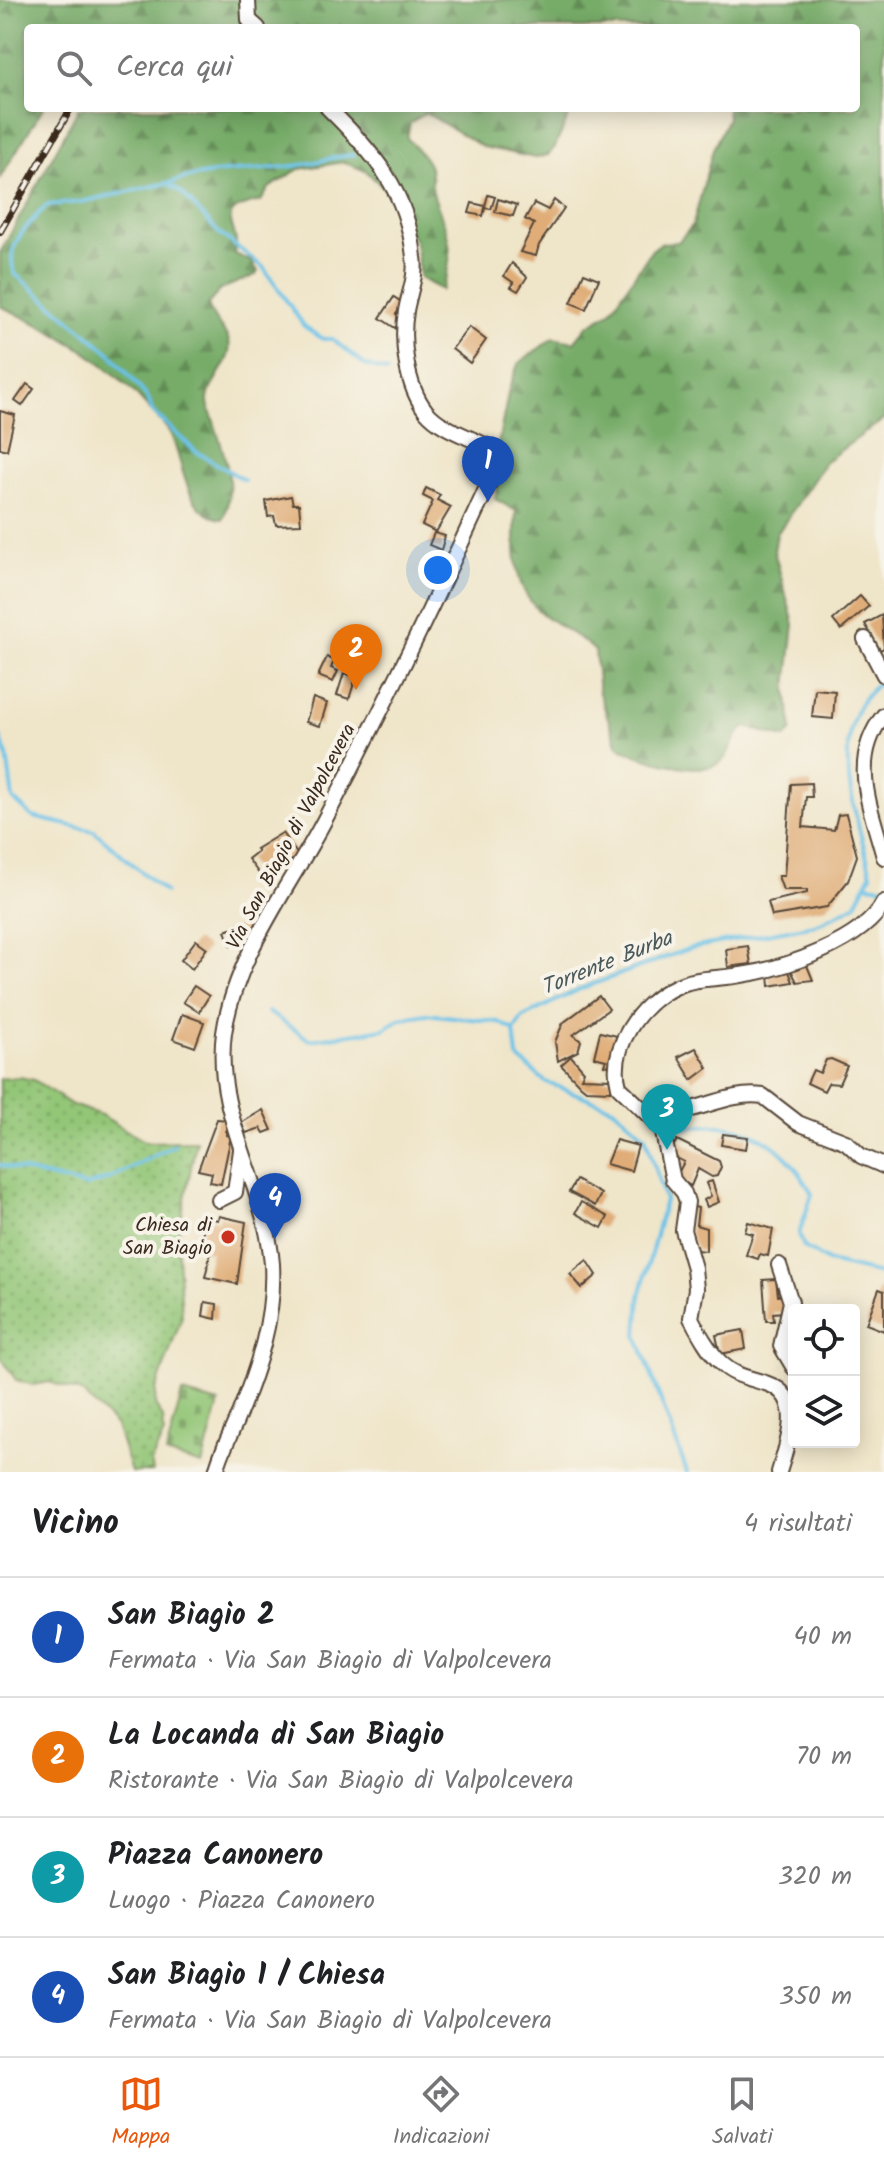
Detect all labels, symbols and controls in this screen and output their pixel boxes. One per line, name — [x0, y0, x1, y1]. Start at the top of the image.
search box — [24, 24, 860, 112]
text: Cerca qui — [116, 44, 233, 92]
icon: search — [52, 46, 96, 90]
pin: 1 — [462, 436, 514, 502]
your location — [418, 550, 458, 590]
pin: 2 — [330, 624, 382, 690]
street label: Via San Biagio di Valpolcevera — [219, 718, 365, 956]
water label: Torrente Burba — [536, 921, 680, 1006]
pin: 3 — [641, 1084, 693, 1150]
pin: 4 — [249, 1173, 301, 1239]
place label: Chiesa di San Biagio — [123, 1210, 213, 1265]
marker: Chiesa di San Biagio — [219, 1228, 237, 1246]
map controls — [788, 1304, 860, 1448]
button: locate — [788, 1304, 860, 1376]
button: layers — [788, 1376, 860, 1448]
text: Vicino — [32, 1497, 119, 1551]
text: 4 risultati — [744, 1503, 852, 1545]
text: San Biagio 2 — [108, 1592, 275, 1640]
text: 1 — [54, 1616, 62, 1658]
text: 40 m — [794, 1616, 852, 1658]
text: Fermata · Via San Biagio di Valpolcevera — [108, 1640, 552, 1682]
text: La Locanda di San Biagio — [108, 1712, 444, 1760]
text: 2 — [50, 1736, 66, 1778]
text: 70 m — [796, 1736, 852, 1778]
text: Ristorante · Via San Biagio di Valpolcevera — [108, 1760, 574, 1802]
text: Piazza Canonero — [108, 1832, 323, 1880]
text: 3 — [51, 1856, 65, 1898]
text: 320 m — [778, 1856, 852, 1898]
text: Luogo · Piazza Canonero — [108, 1880, 375, 1922]
text: San Biagio 1 / Chiesa — [108, 1952, 385, 2000]
text: 4 — [51, 1976, 65, 2018]
text: 350 m — [779, 1976, 852, 2018]
text: Fermata · Via San Biagio di Valpolcevera — [108, 2000, 552, 2042]
tab: Mappa — [111, 2072, 170, 2155]
tab: Indicazioni — [393, 2072, 490, 2155]
tab: Salvati — [712, 2072, 773, 2155]

